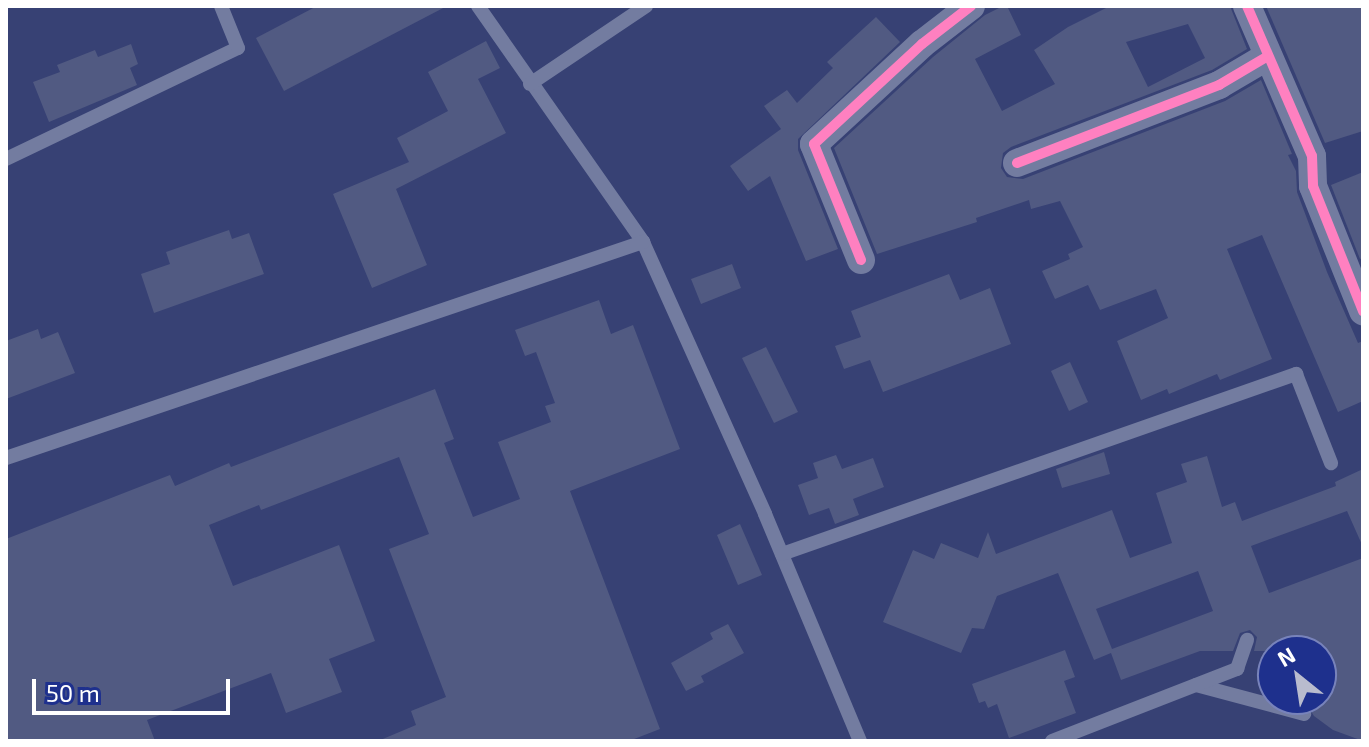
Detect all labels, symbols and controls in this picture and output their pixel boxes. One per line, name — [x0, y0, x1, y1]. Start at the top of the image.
north arrow — [1257, 635, 1337, 715]
text: N — [1273, 641, 1299, 671]
scale bar — [36, 663, 234, 713]
text: 50 m — [46, 678, 100, 707]

